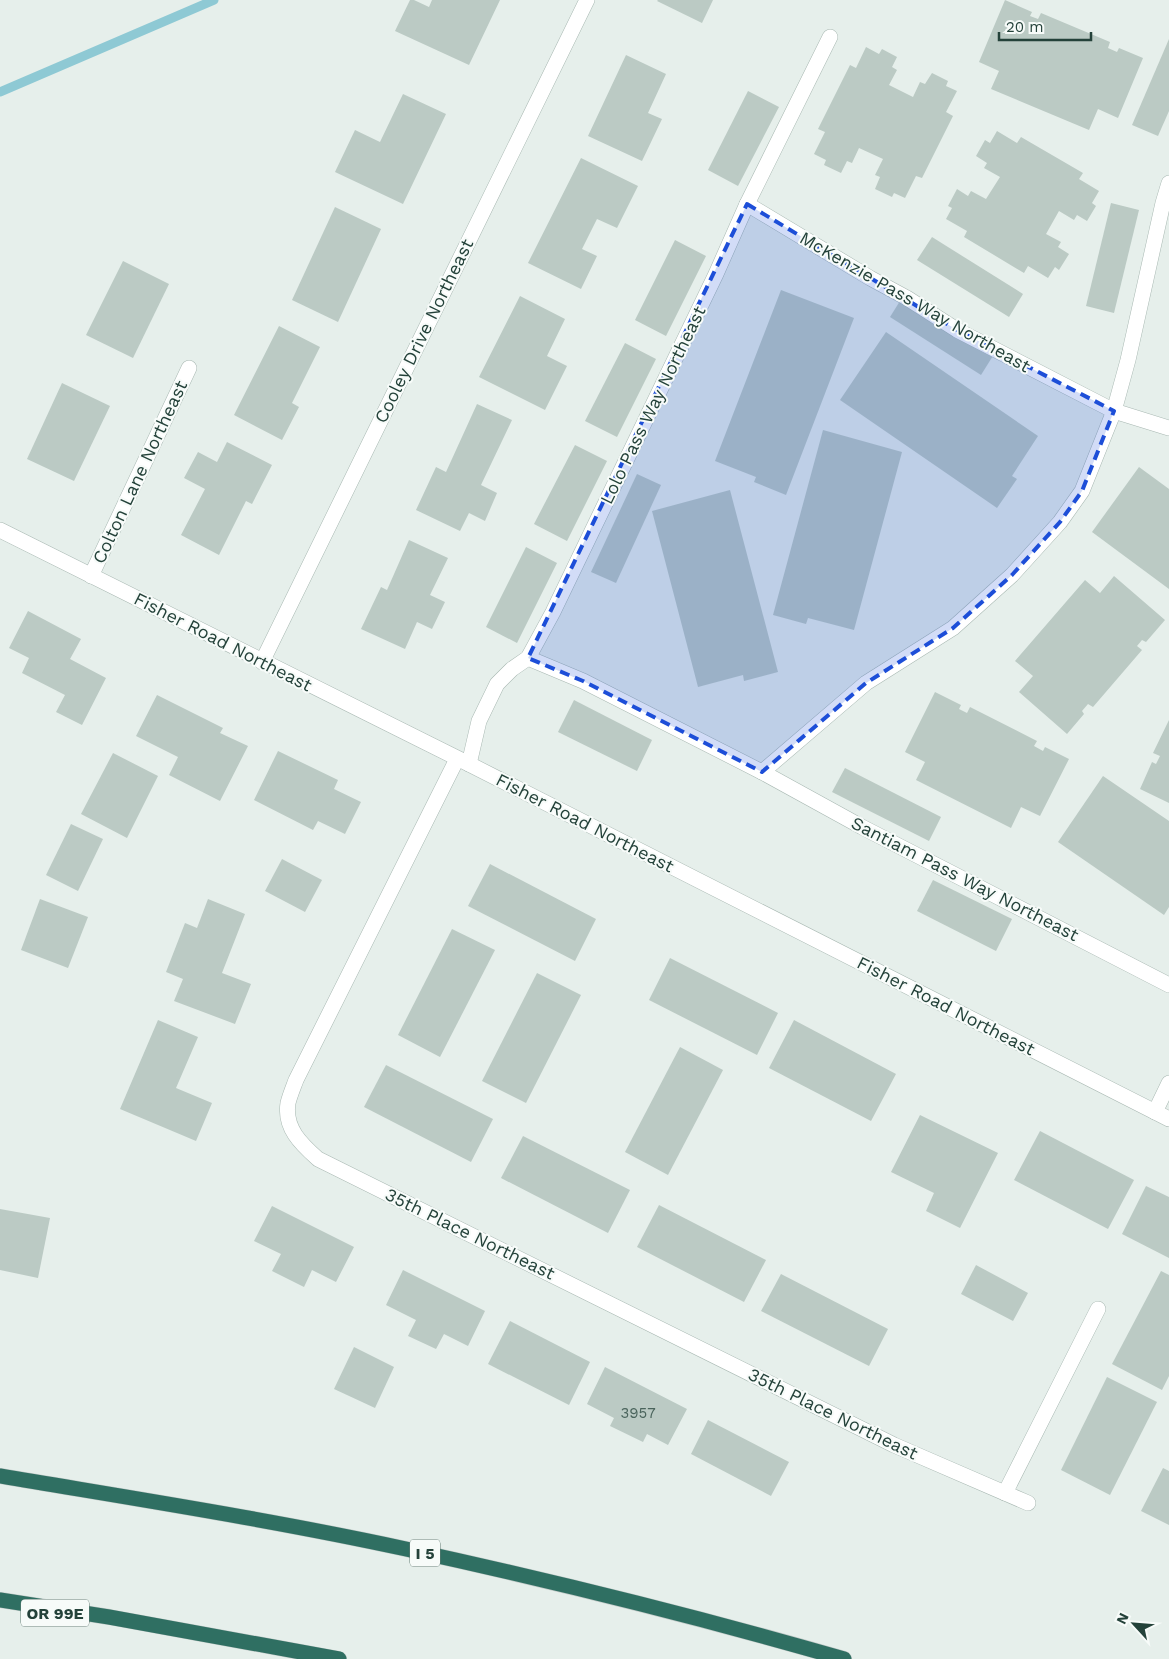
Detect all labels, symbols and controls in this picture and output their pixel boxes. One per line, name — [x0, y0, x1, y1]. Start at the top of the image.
scale bar — [999, 10, 1092, 42]
text: 20 m — [1006, 18, 1044, 36]
street label: McKenzie Pass Way Northeast — [796, 227, 1035, 377]
street label: Cooley Drive Northeast — [370, 235, 478, 426]
street label: Lolo Pass Way Northeast — [595, 302, 710, 507]
street label: Colton Lane Northeast — [88, 377, 191, 567]
street label: Fisher Road Northeast — [131, 588, 316, 696]
street label: Fisher Road Northeast — [493, 769, 678, 877]
street label: Santiam Pass Way Northeast — [848, 812, 1083, 945]
street label: Fisher Road Northeast — [854, 952, 1039, 1060]
street label: 35th Place Northeast — [382, 1183, 559, 1284]
street label: 35th Place Northeast — [745, 1363, 922, 1464]
house number: 3957 — [620, 1404, 656, 1422]
road number: I 5 — [410, 1540, 440, 1566]
north arrow — [1109, 1599, 1159, 1649]
road number: OR 99E — [21, 1600, 89, 1626]
text: N — [1113, 1610, 1132, 1626]

